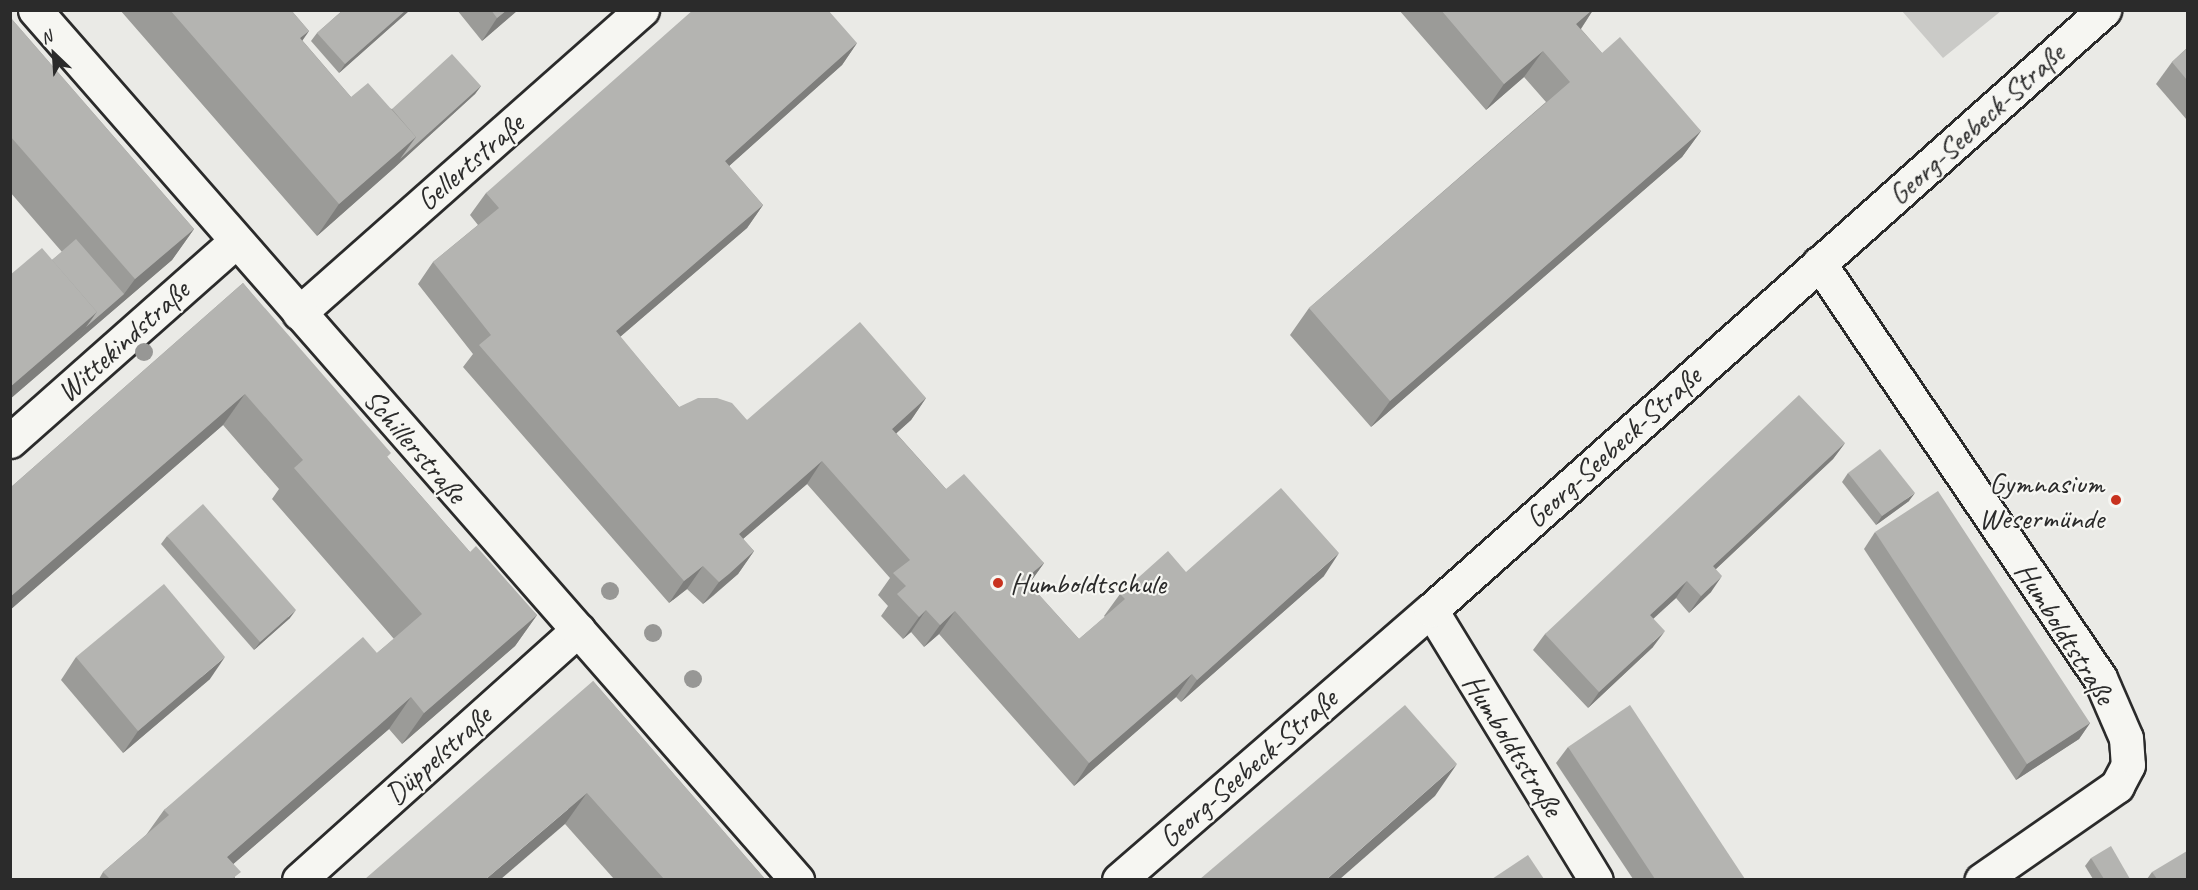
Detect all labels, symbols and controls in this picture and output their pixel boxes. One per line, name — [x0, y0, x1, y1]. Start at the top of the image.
north arrow — [24, 24, 84, 84]
text: N — [38, 27, 55, 49]
street label: Georg-Seebeck-Straße — [1881, 36, 2071, 212]
street label: Gellertstraße — [409, 106, 531, 218]
street label: Wittekindstraße — [50, 272, 196, 410]
street label: Georg-Seebeck-Straße — [1518, 359, 1708, 535]
street label: Schillerstraße — [356, 382, 474, 510]
place label: Gymnasium Wesermünde — [1979, 465, 2104, 536]
marker: Gymnasium Wesermünde — [2109, 493, 2123, 507]
street label: Humboldtstraße — [2007, 555, 2123, 711]
place label: Humboldtschule — [1010, 565, 1166, 601]
marker: Humboldtschule — [991, 576, 1005, 590]
street label: Humboldtstraße — [1455, 667, 1571, 823]
street label: Georg-Seebeck-Straße — [1152, 681, 1344, 855]
street label: Düppelstraße — [377, 698, 499, 812]

